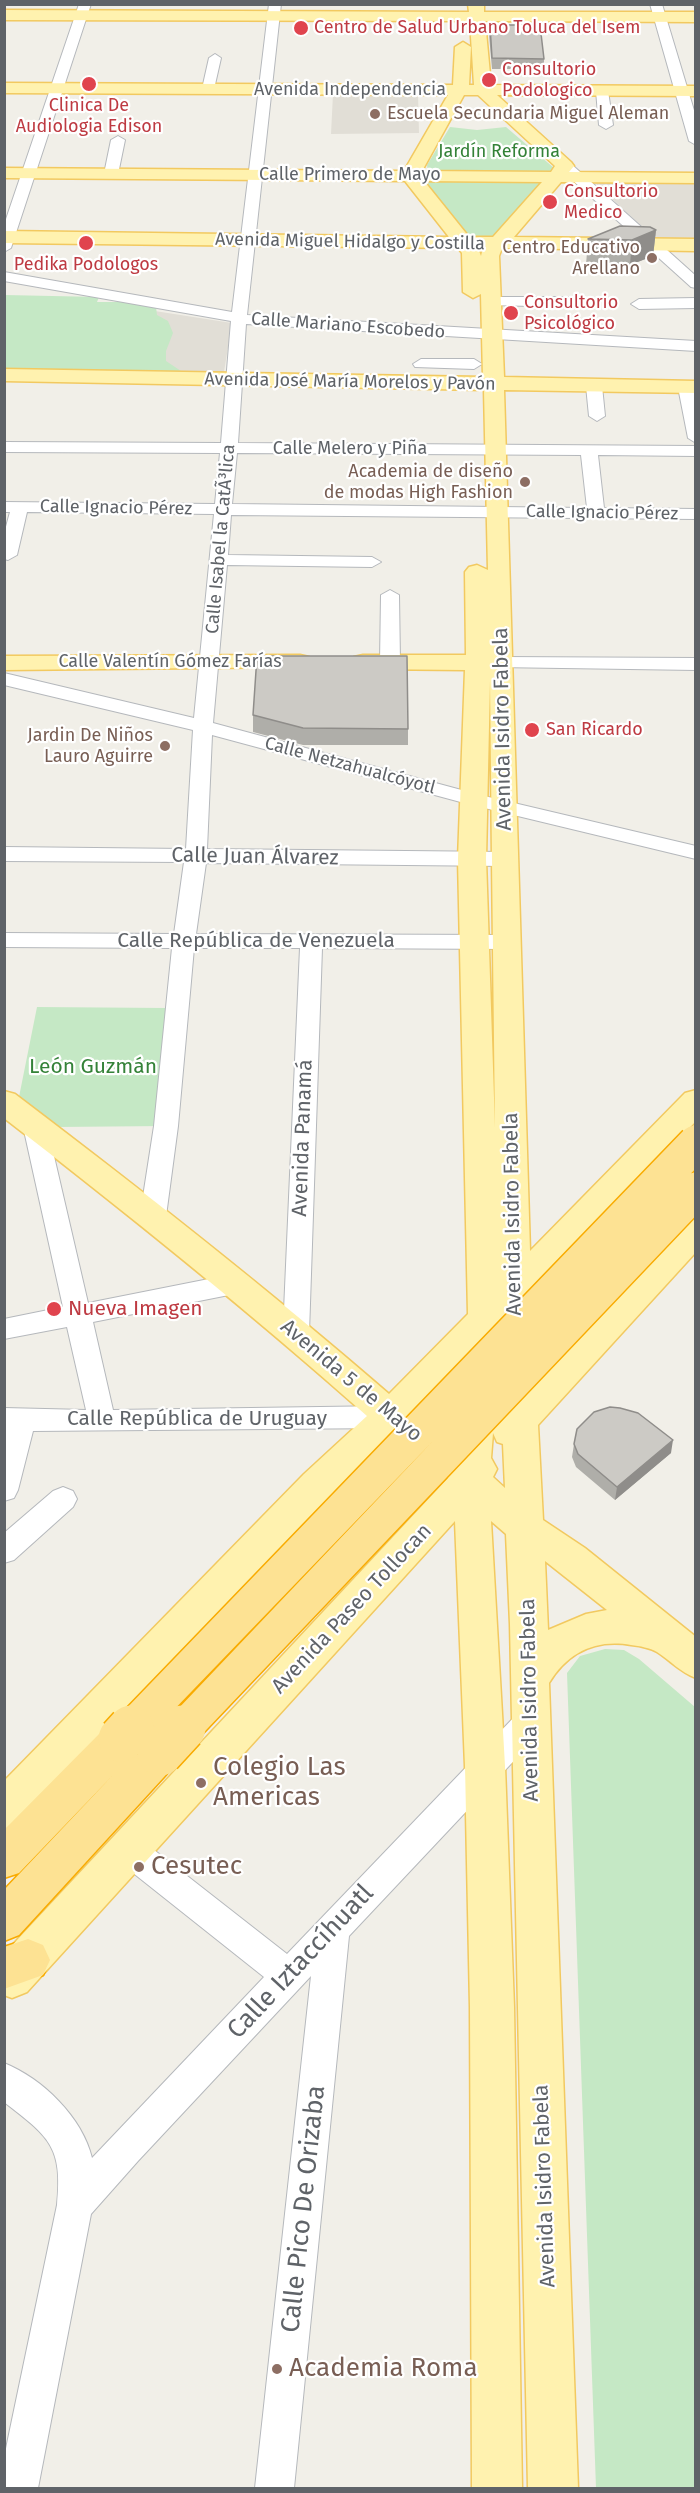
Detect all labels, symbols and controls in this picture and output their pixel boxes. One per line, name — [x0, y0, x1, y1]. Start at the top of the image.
place label: Centro de Salud Urbano Toluca del Isem — [314, 17, 640, 39]
marker: Centro de Salud Urbano Toluca del Isem — [292, 19, 310, 37]
place label: Consultorio Podologico — [502, 59, 596, 101]
marker: Consultorio Podologico — [480, 71, 498, 89]
marker: Clinica De Audiologia Edison — [80, 75, 98, 93]
street label: Avenida Independencia — [254, 79, 446, 101]
place label: Clinica De Audiologia Edison — [16, 95, 162, 138]
place label: Escuela Secundaria Miguel Aleman — [387, 103, 669, 125]
marker: Escuela Secundaria Miguel Aleman — [368, 107, 382, 121]
park label: Jardín Reforma — [438, 141, 560, 163]
street label: Calle Primero de Mayo — [259, 164, 441, 186]
place label: Consultorio Medico — [564, 181, 658, 224]
marker: Consultorio Medico — [541, 193, 559, 211]
street label: Avenida Miguel Hidalgo y Costilla — [215, 229, 485, 255]
marker: Pedika Podologos — [77, 234, 95, 252]
place label: Centro Educativo Arellano — [502, 237, 640, 280]
marker: Centro Educativo Arellano — [645, 251, 659, 265]
place label: Pedika Podologos — [14, 254, 158, 276]
place label: Consultorio Psicológico — [524, 292, 618, 334]
marker: Consultorio Psicológico — [502, 304, 520, 322]
street label: Calle Mariano Escobedo — [250, 308, 446, 344]
street label: Avenida José María Morelos y Pavón — [204, 369, 496, 395]
street label: Calle Melero y Piña — [273, 438, 427, 460]
street label: Calle Isabel la CatÃ³lica — [202, 443, 240, 635]
place label: Academia de diseño de modas High Fashion — [324, 461, 513, 504]
marker: Academia de diseño de modas High Fashion — [518, 475, 532, 489]
street label: Calle Ignacio Pérez — [40, 496, 192, 520]
street label: Calle Ignacio Pérez — [526, 501, 678, 525]
street label: Avenida Isidro Fabela — [489, 627, 517, 831]
street label: Calle Valentín Gómez Farías — [58, 651, 282, 673]
place label: San Ricardo — [546, 719, 643, 741]
marker: San Ricardo — [523, 721, 541, 739]
place label: Jardin De Niños Lauro Aguirre — [27, 725, 153, 768]
street label: Calle Netzahualcóyotl — [262, 733, 438, 799]
marker: Jardin De Niños Lauro Aguirre — [158, 739, 172, 753]
street label: Calle Juan Álvarez — [171, 843, 339, 871]
street label: Calle República de Venezuela — [117, 928, 395, 954]
park label: León Guzmán — [29, 1054, 157, 1080]
street label: Avenida Panamá — [288, 1059, 318, 1217]
street label: Avenida Isidro Fabela — [499, 1112, 527, 1316]
place label: Nueva Imagen — [68, 1296, 203, 1322]
marker: Nueva Imagen — [45, 1300, 63, 1318]
street label: Avenida 5 de Mayo — [275, 1314, 427, 1448]
street label: Calle República de Uruguay — [67, 1406, 327, 1432]
street label: Avenida Paseo Tollocan — [267, 1519, 437, 1699]
street label: Avenida Isidro Fabela — [516, 1598, 544, 1802]
place label: Colegio Las Americas — [213, 1752, 346, 1814]
marker: Colegio Las Americas — [194, 1776, 208, 1790]
place label: Cesutec — [151, 1851, 242, 1883]
marker: Cesutec — [132, 1860, 146, 1874]
street label: Calle Iztaccíhuatl — [221, 1878, 381, 2046]
street label: Calle Pico De Orizaba — [276, 2084, 332, 2334]
street label: Avenida Isidro Fabela — [529, 2084, 561, 2288]
place label: Academia Roma — [289, 2353, 478, 2385]
marker: Academia Roma — [270, 2362, 284, 2376]

